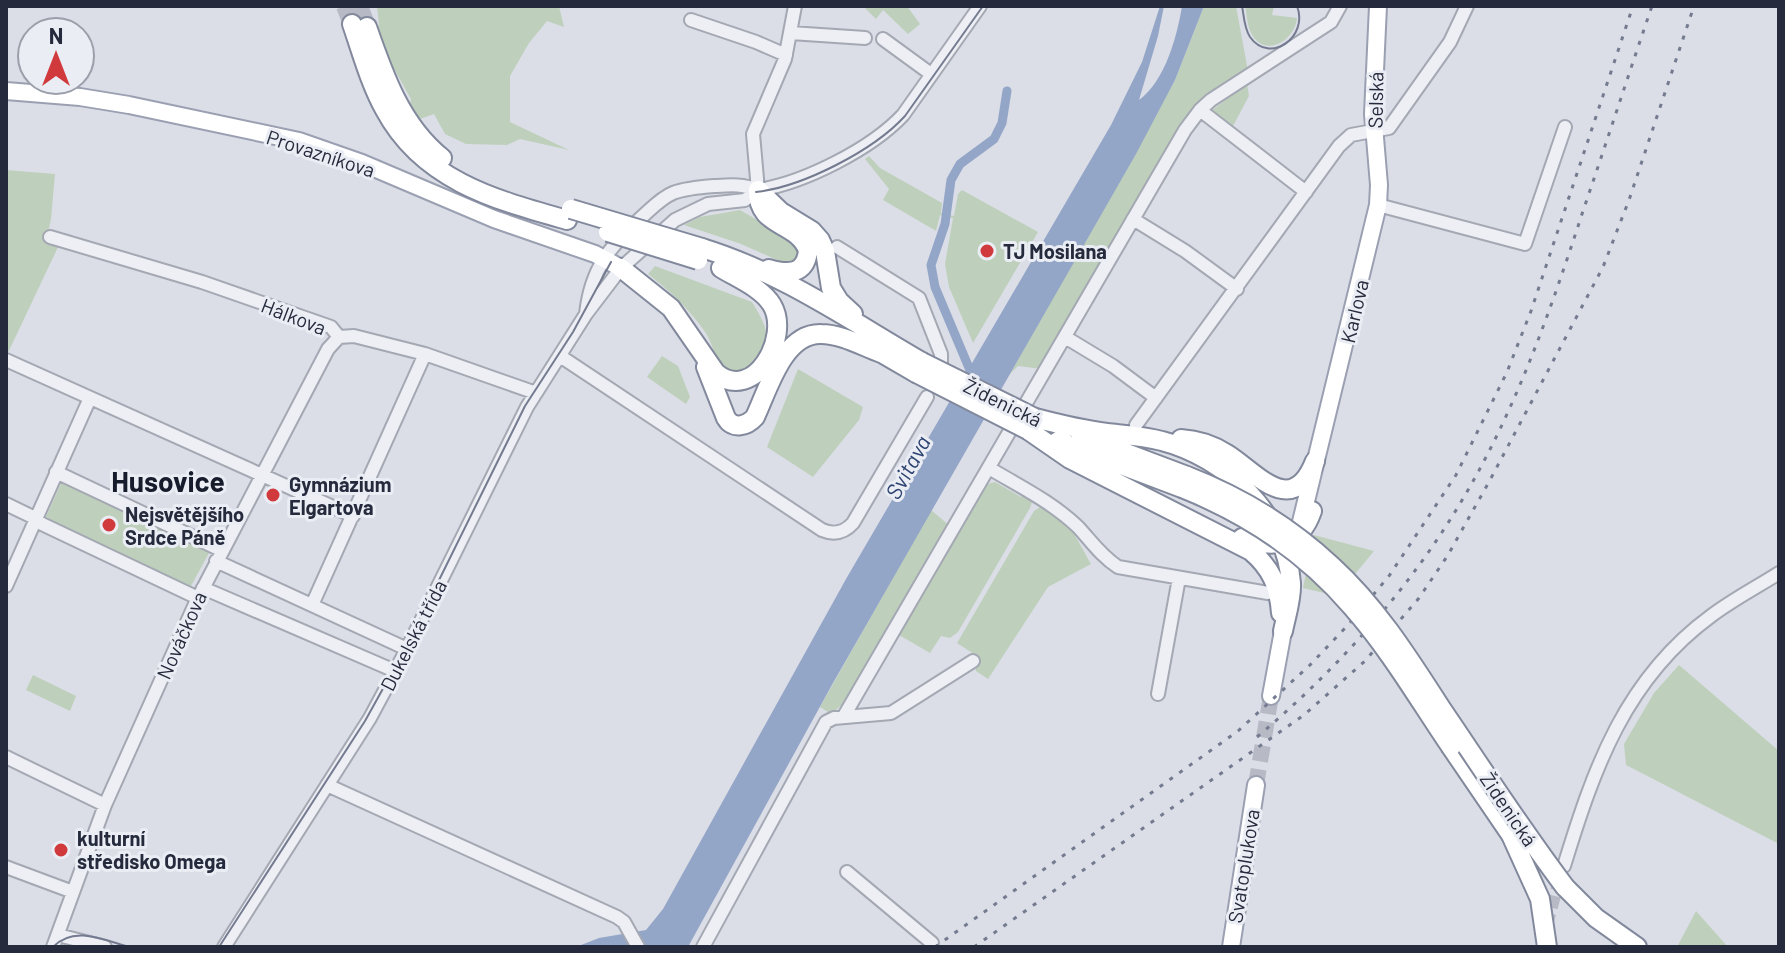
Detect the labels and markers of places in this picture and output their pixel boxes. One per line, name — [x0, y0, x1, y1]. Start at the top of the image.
place label: TJ Mosilana — [1003, 239, 1107, 263]
marker: TJ Mosilana — [978, 242, 996, 260]
place label: Gymnázium Elgartova — [289, 472, 391, 519]
marker: Gymnázium Elgartova — [264, 486, 282, 504]
place label: Nejsvětějšího Srdce Páně — [125, 502, 244, 549]
marker: Nejsvětějšího Srdce Páně — [100, 516, 118, 534]
place label: kulturní středisko Omega — [77, 826, 226, 873]
marker: kulturní středisko Omega — [52, 841, 70, 859]

